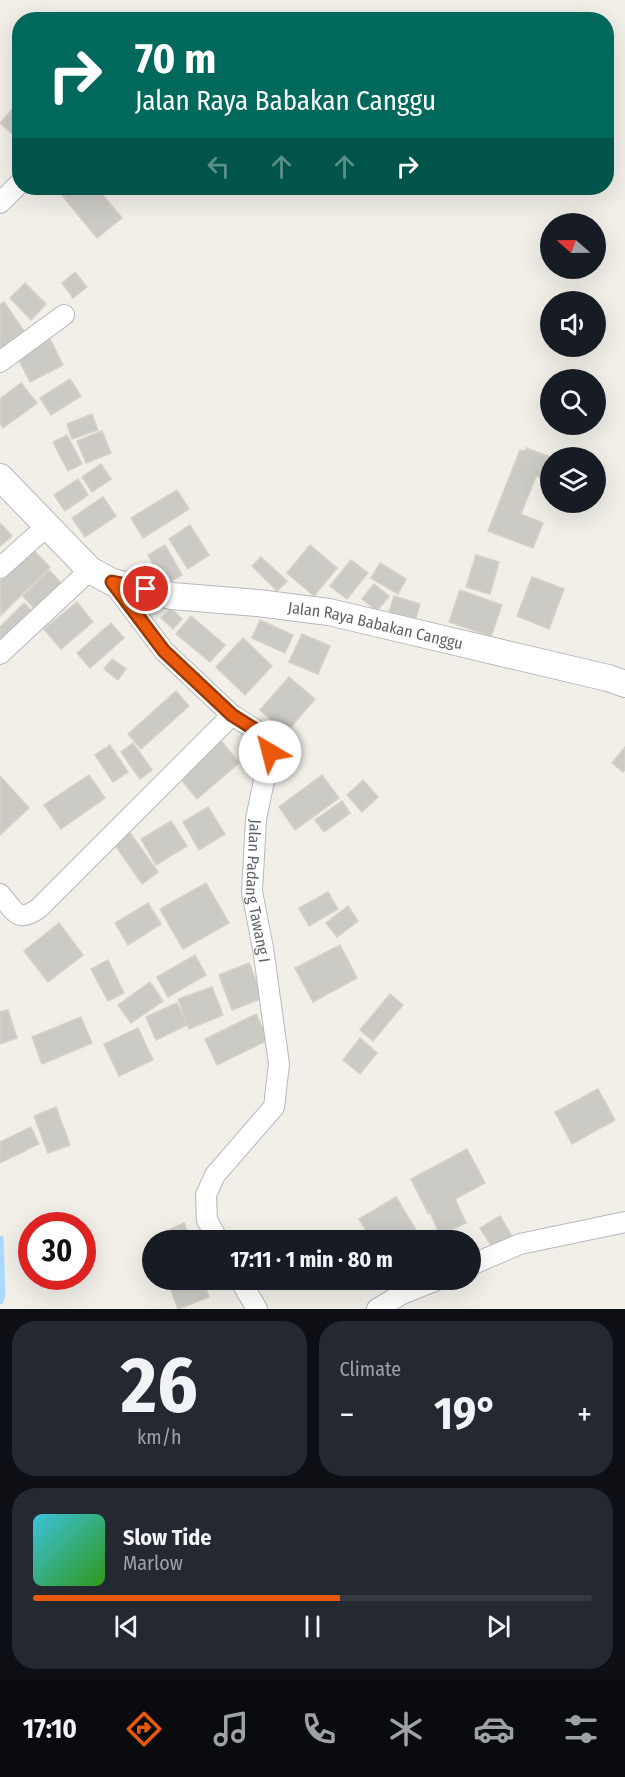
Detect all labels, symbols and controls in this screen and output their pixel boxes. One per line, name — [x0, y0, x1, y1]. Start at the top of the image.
text: 70 m — [135, 34, 216, 84]
icon: right — [36, 36, 114, 114]
text: Jalan Raya Babakan Canggu — [135, 85, 436, 117]
icon: left — [202, 150, 235, 183]
icon: ahead — [265, 150, 298, 183]
icon: ahead — [328, 150, 361, 183]
icon: right — [391, 150, 424, 183]
north arrow — [540, 213, 606, 279]
map controls — [540, 213, 606, 513]
button: sound — [540, 291, 606, 357]
button: search — [540, 369, 606, 435]
button: layers — [540, 447, 606, 513]
pin — [120, 563, 171, 614]
icon: arrive — [129, 572, 162, 605]
street label: Jalan Raya Babakan Canggu — [287, 597, 465, 653]
position arrow — [238, 720, 302, 784]
street label: Jalan Padang Tawang I — [242, 819, 274, 964]
speed limit sign: 30 — [18, 1212, 96, 1290]
text: 17:11 · 1 min · 80 m — [230, 1246, 393, 1273]
text: 26 — [121, 1339, 198, 1433]
text: Climate — [340, 1357, 401, 1381]
text: 19° — [434, 1387, 497, 1441]
text: − — [340, 1395, 354, 1435]
text: + — [577, 1395, 592, 1435]
text: km/h — [137, 1425, 182, 1449]
text: Slow Tide — [123, 1524, 211, 1551]
text: Marlow — [123, 1551, 183, 1575]
icon: previous — [110, 1610, 143, 1643]
icon: pause — [296, 1610, 329, 1643]
icon: next — [482, 1610, 515, 1643]
icon: directions — [123, 1708, 165, 1750]
icon: music — [210, 1708, 252, 1750]
icon: phone — [298, 1708, 340, 1750]
icon: climate — [385, 1708, 427, 1750]
icon: car — [473, 1708, 515, 1750]
icon: filters — [560, 1708, 602, 1750]
text: 17:10 — [23, 1713, 77, 1745]

